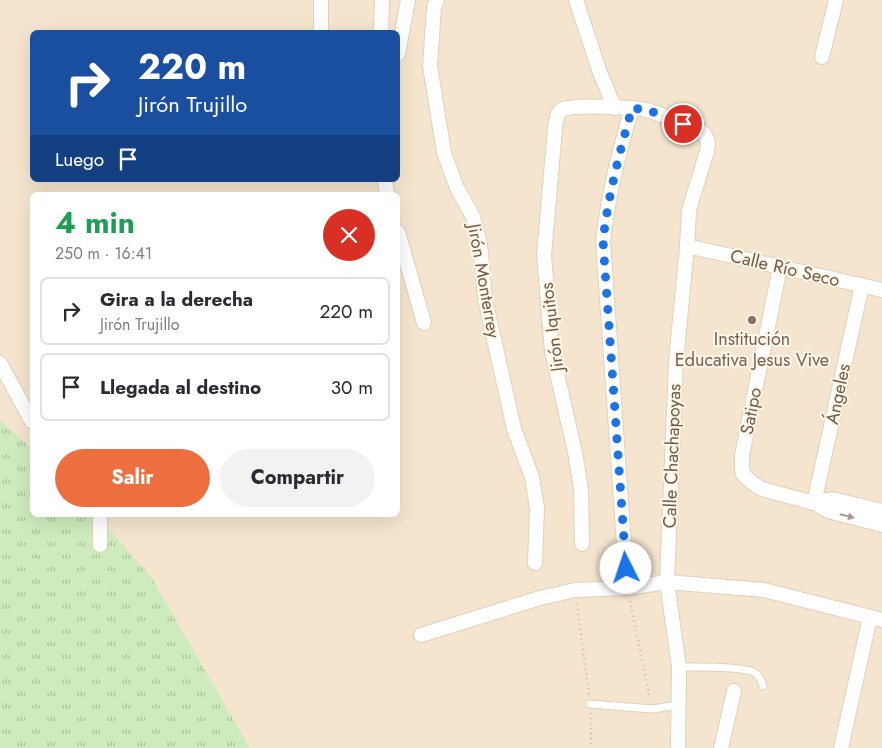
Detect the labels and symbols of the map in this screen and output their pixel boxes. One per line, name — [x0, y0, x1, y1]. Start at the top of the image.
pin — [662, 103, 704, 145]
street label: Jirón Monterrey — [461, 220, 507, 340]
street label: Calle Río Seco — [728, 243, 842, 293]
street label: Jirón Iquitos — [534, 281, 571, 375]
marker: Institución Educativa Jesus Vive — [746, 314, 758, 326]
place label: Institución Educativa Jesus Vive — [675, 326, 829, 373]
street label: Ángeles — [819, 361, 857, 427]
street label: Calle Chachapoyas — [656, 383, 688, 529]
street label: Satipo — [734, 385, 768, 437]
one-way arrow — [840, 512, 855, 520]
position arrow — [599, 541, 651, 593]

